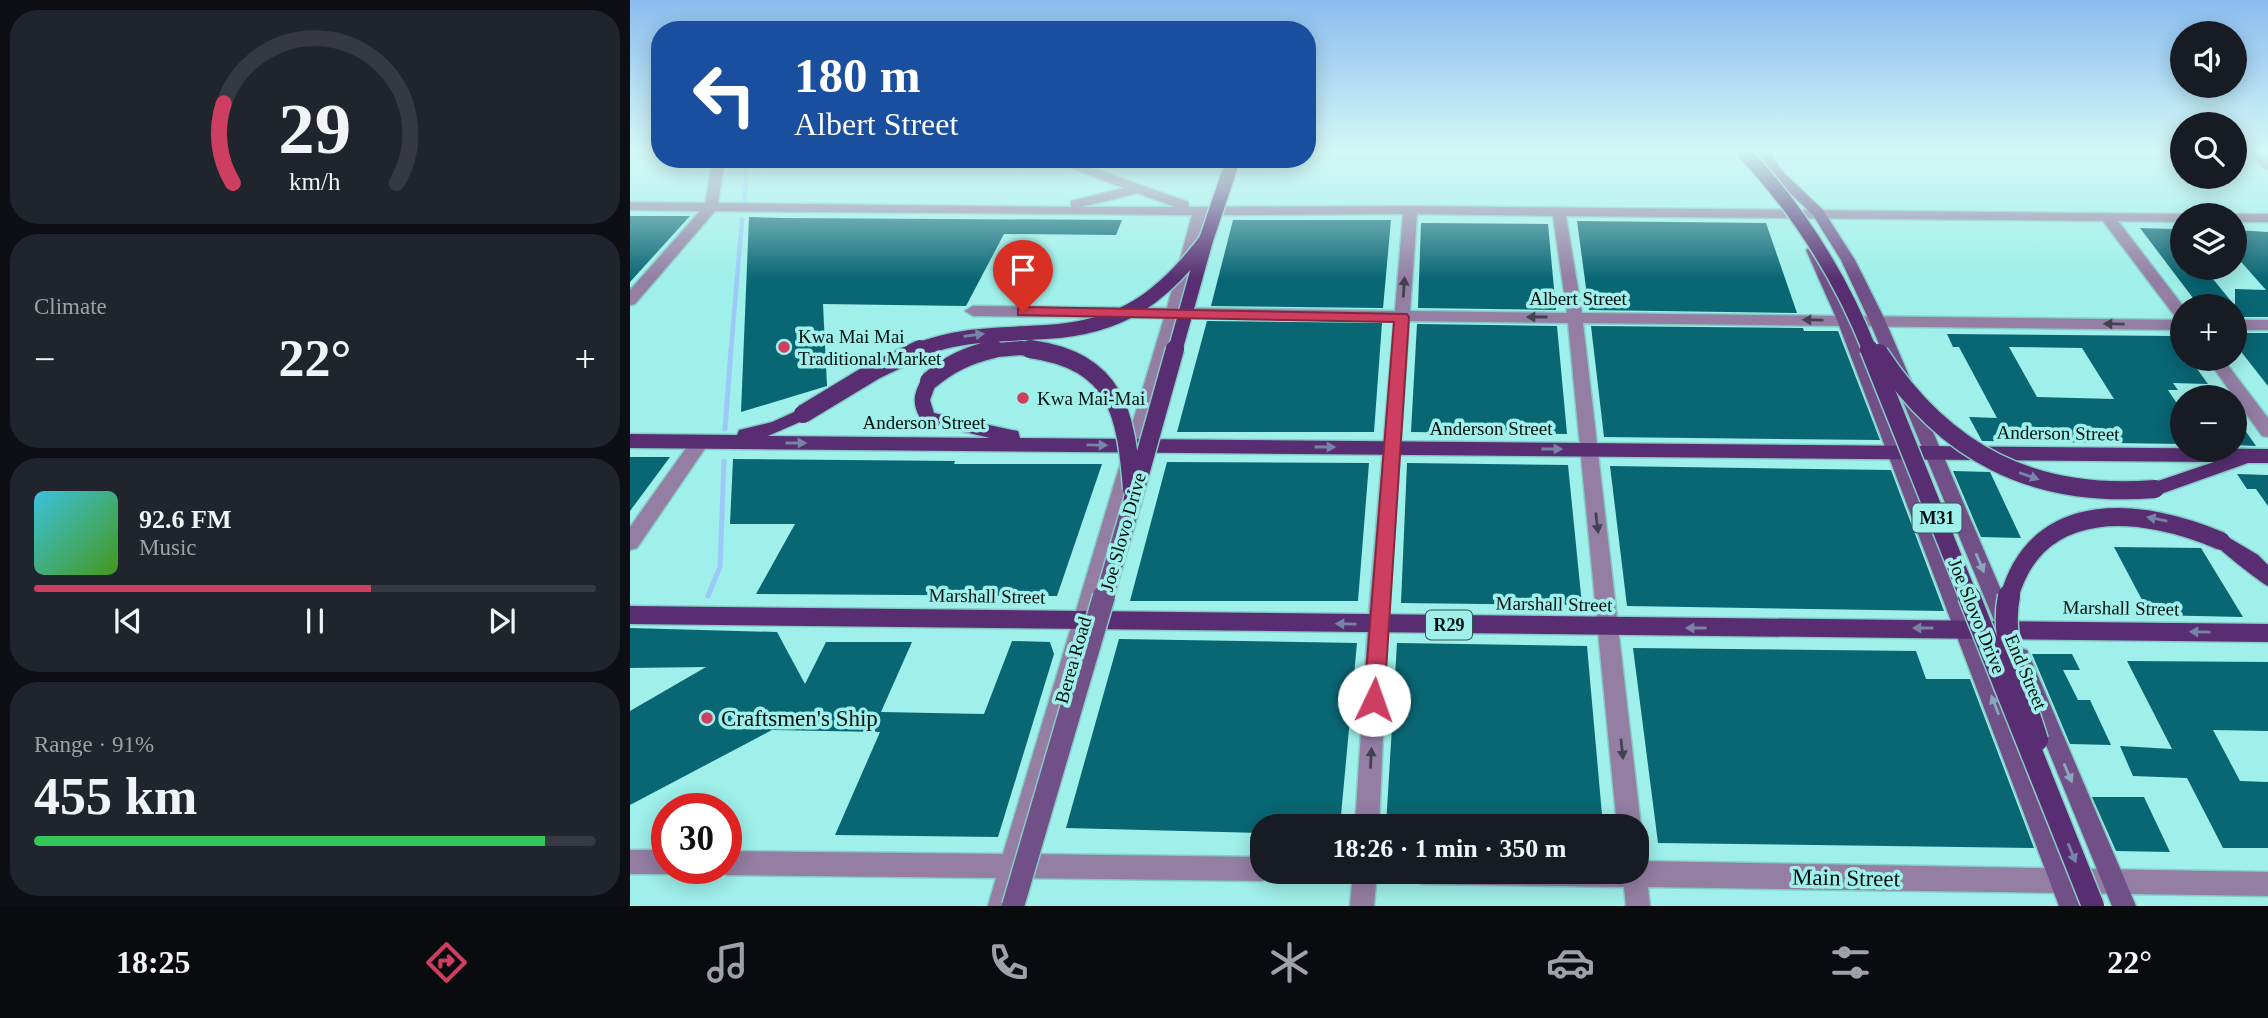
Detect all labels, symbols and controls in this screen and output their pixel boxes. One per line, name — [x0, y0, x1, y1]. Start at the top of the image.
map controls — [2170, 21, 2247, 462]
button: sound — [2170, 21, 2247, 98]
text: 180 m — [794, 48, 921, 103]
icon: left — [679, 49, 770, 140]
text: 29 — [279, 88, 351, 169]
text: Albert Street — [794, 106, 958, 142]
button: search — [2170, 112, 2247, 189]
text: km/h — [289, 168, 341, 195]
button: layers — [2170, 203, 2247, 280]
pin — [993, 240, 1053, 312]
icon: arrive — [1004, 251, 1042, 289]
one-way arrow — [1399, 275, 1410, 297]
street label: Albert Street — [1529, 288, 1628, 309]
text: Climate — [34, 294, 107, 319]
button: + — [2170, 294, 2247, 371]
one-way arrow — [1525, 311, 1547, 323]
one-way arrow — [1802, 314, 1824, 326]
one-way arrow — [2103, 318, 2125, 330]
place label: Kwa Mai Mai Traditional Market — [798, 326, 942, 369]
one-way arrow — [963, 329, 985, 340]
text: 22° — [279, 330, 351, 387]
text: − — [34, 338, 55, 380]
text: + — [575, 338, 596, 380]
marker: Kwa Mai Mai Traditional Market — [776, 339, 792, 355]
button: − — [2170, 385, 2247, 462]
place label: Kwa Mai-Mai — [1037, 388, 1145, 409]
marker: Kwa Mai-Mai — [1015, 390, 1031, 406]
street label: Anderson Street — [863, 412, 986, 433]
street label: Anderson Street — [1430, 418, 1553, 439]
street label: Anderson Street — [1996, 421, 2120, 445]
one-way arrow — [785, 437, 807, 448]
one-way arrow — [1086, 439, 1108, 451]
one-way arrow — [1314, 441, 1336, 453]
one-way arrow — [1541, 443, 1563, 455]
street label: Joe Slovo Drive — [1096, 470, 1150, 594]
one-way arrow — [2018, 471, 2039, 482]
road number: M31 — [1912, 504, 1962, 532]
text: 92.6 FM — [139, 505, 231, 534]
one-way arrow — [1591, 512, 1602, 534]
one-way arrow — [2146, 514, 2168, 525]
text: Music — [139, 535, 197, 560]
one-way arrow — [1975, 553, 1986, 574]
street label: Joe Slovo Drive — [1944, 555, 2010, 677]
street label: Marshall Street — [929, 584, 1046, 608]
street label: Marshall Street — [1496, 592, 1613, 616]
street label: Marshall Street — [2063, 596, 2180, 620]
icon: previous — [109, 602, 147, 640]
icon: pause — [296, 602, 334, 640]
icon: next — [483, 602, 521, 640]
road number: R29 — [1426, 610, 1472, 640]
street label: Berea Road — [1051, 614, 1096, 706]
one-way arrow — [1335, 618, 1357, 630]
one-way arrow — [1685, 622, 1707, 634]
one-way arrow — [1912, 622, 1934, 634]
one-way arrow — [2189, 626, 2211, 637]
street label: End Street — [2001, 631, 2052, 713]
position arrow — [1337, 663, 1411, 737]
one-way arrow — [1989, 694, 2000, 715]
place label: Craftsmen's Ship — [721, 706, 878, 731]
marker: Craftsmen's Ship — [699, 710, 715, 726]
text: Range · 91% — [34, 732, 154, 757]
one-way arrow — [1617, 738, 1628, 760]
one-way arrow — [1366, 747, 1377, 769]
one-way arrow — [2063, 763, 2074, 784]
text: 455 km — [34, 768, 197, 825]
speed limit sign: 30 — [651, 793, 742, 884]
text: 18:26 · 1 min · 350 m — [1333, 834, 1567, 863]
one-way arrow — [2067, 842, 2078, 863]
street label: Main Street — [1792, 865, 1901, 891]
icon: directions — [422, 938, 471, 987]
icon: music — [703, 938, 752, 987]
icon: phone — [984, 938, 1033, 987]
icon: climate — [1265, 938, 1314, 987]
icon: car — [1546, 938, 1595, 987]
icon: filters — [1826, 938, 1875, 987]
text: 18:25 — [116, 944, 191, 980]
text: 22° — [2107, 944, 2152, 980]

